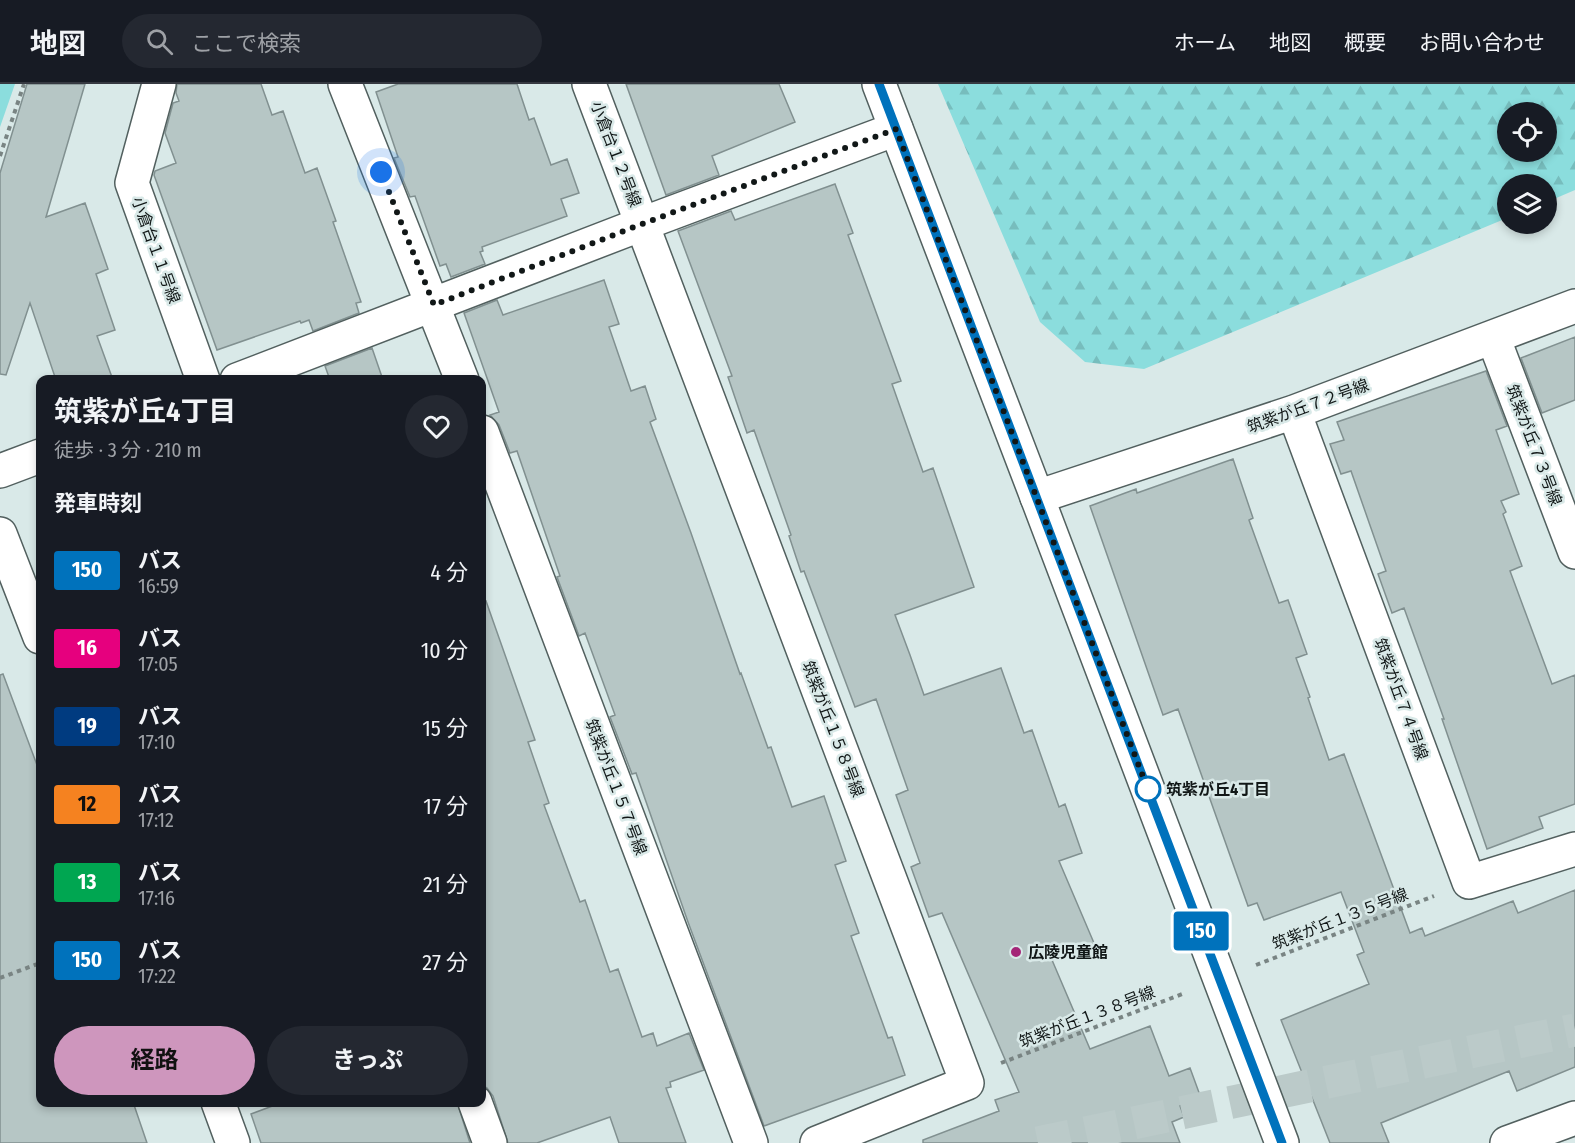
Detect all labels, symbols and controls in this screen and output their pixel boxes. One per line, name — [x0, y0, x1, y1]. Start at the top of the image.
search box — [122, 14, 542, 68]
icon: search — [143, 25, 176, 58]
text: 地図 — [30, 27, 86, 60]
text: ここで検索 — [191, 30, 301, 57]
text: ホーム — [1174, 30, 1236, 56]
text: 地図 — [1269, 30, 1311, 56]
text: 概要 — [1344, 30, 1386, 56]
text: お問い合わせ — [1419, 30, 1545, 56]
street label: 小倉台１２号線 — [587, 98, 645, 210]
map controls — [1497, 102, 1557, 234]
button: locate — [1497, 102, 1557, 162]
your location — [366, 157, 396, 187]
button: layers — [1497, 174, 1557, 234]
street label: 小倉台１１号線 — [128, 194, 184, 306]
street label: 筑紫が丘７２号線 — [1245, 375, 1371, 437]
street label: 筑紫が丘７３号線 — [1502, 382, 1566, 508]
text: 筑紫が丘4丁目 — [54, 395, 236, 428]
button: heart — [405, 395, 468, 458]
text: 徒歩 · 3 分 · 210 m — [54, 438, 202, 462]
text: 発車時刻 — [54, 490, 142, 517]
text: バス — [138, 547, 182, 574]
text: 150 — [72, 557, 102, 583]
text: 4 分 — [430, 559, 468, 586]
text: 16:59 — [138, 574, 179, 598]
text: バス — [138, 625, 182, 652]
text: 16 — [77, 635, 97, 661]
street label: 筑紫が丘７４号線 — [1370, 636, 1432, 762]
text: 10 分 — [421, 637, 468, 664]
text: 17:05 — [138, 652, 178, 676]
street label: 筑紫が丘１５８号線 — [798, 658, 868, 800]
text: バス — [138, 703, 182, 730]
text: 19 — [77, 713, 97, 739]
text: 15 分 — [422, 715, 468, 742]
street label: 筑紫が丘１５７号線 — [581, 716, 651, 858]
text: 17:10 — [138, 730, 176, 754]
marker: 筑紫が丘4丁目 — [1135, 776, 1161, 802]
place label: 筑紫が丘4丁目 — [1166, 780, 1270, 799]
text: バス — [138, 781, 182, 808]
text: 12 — [78, 791, 96, 817]
text: 17 分 — [423, 793, 468, 820]
text: 17:12 — [138, 808, 174, 832]
text: バス — [138, 859, 182, 886]
text: 13 — [78, 869, 96, 895]
text: 21 分 — [423, 871, 468, 898]
street label: 筑紫が丘１３５号線 — [1269, 884, 1411, 954]
text: 17:16 — [138, 886, 175, 910]
line badge: 150 — [1166, 912, 1236, 950]
text: 150 — [1186, 918, 1216, 944]
text: バス — [138, 937, 182, 964]
place label: 広陵児童館 — [1028, 943, 1108, 962]
marker: 広陵児童館 — [1009, 945, 1023, 959]
text: 150 — [72, 947, 102, 973]
text: 27 分 — [422, 949, 468, 976]
text: 17:22 — [138, 964, 176, 988]
street label: 筑紫が丘１３８号線 — [1016, 982, 1158, 1052]
button: 経路 — [54, 1026, 255, 1095]
button: きっぷ — [267, 1026, 468, 1095]

